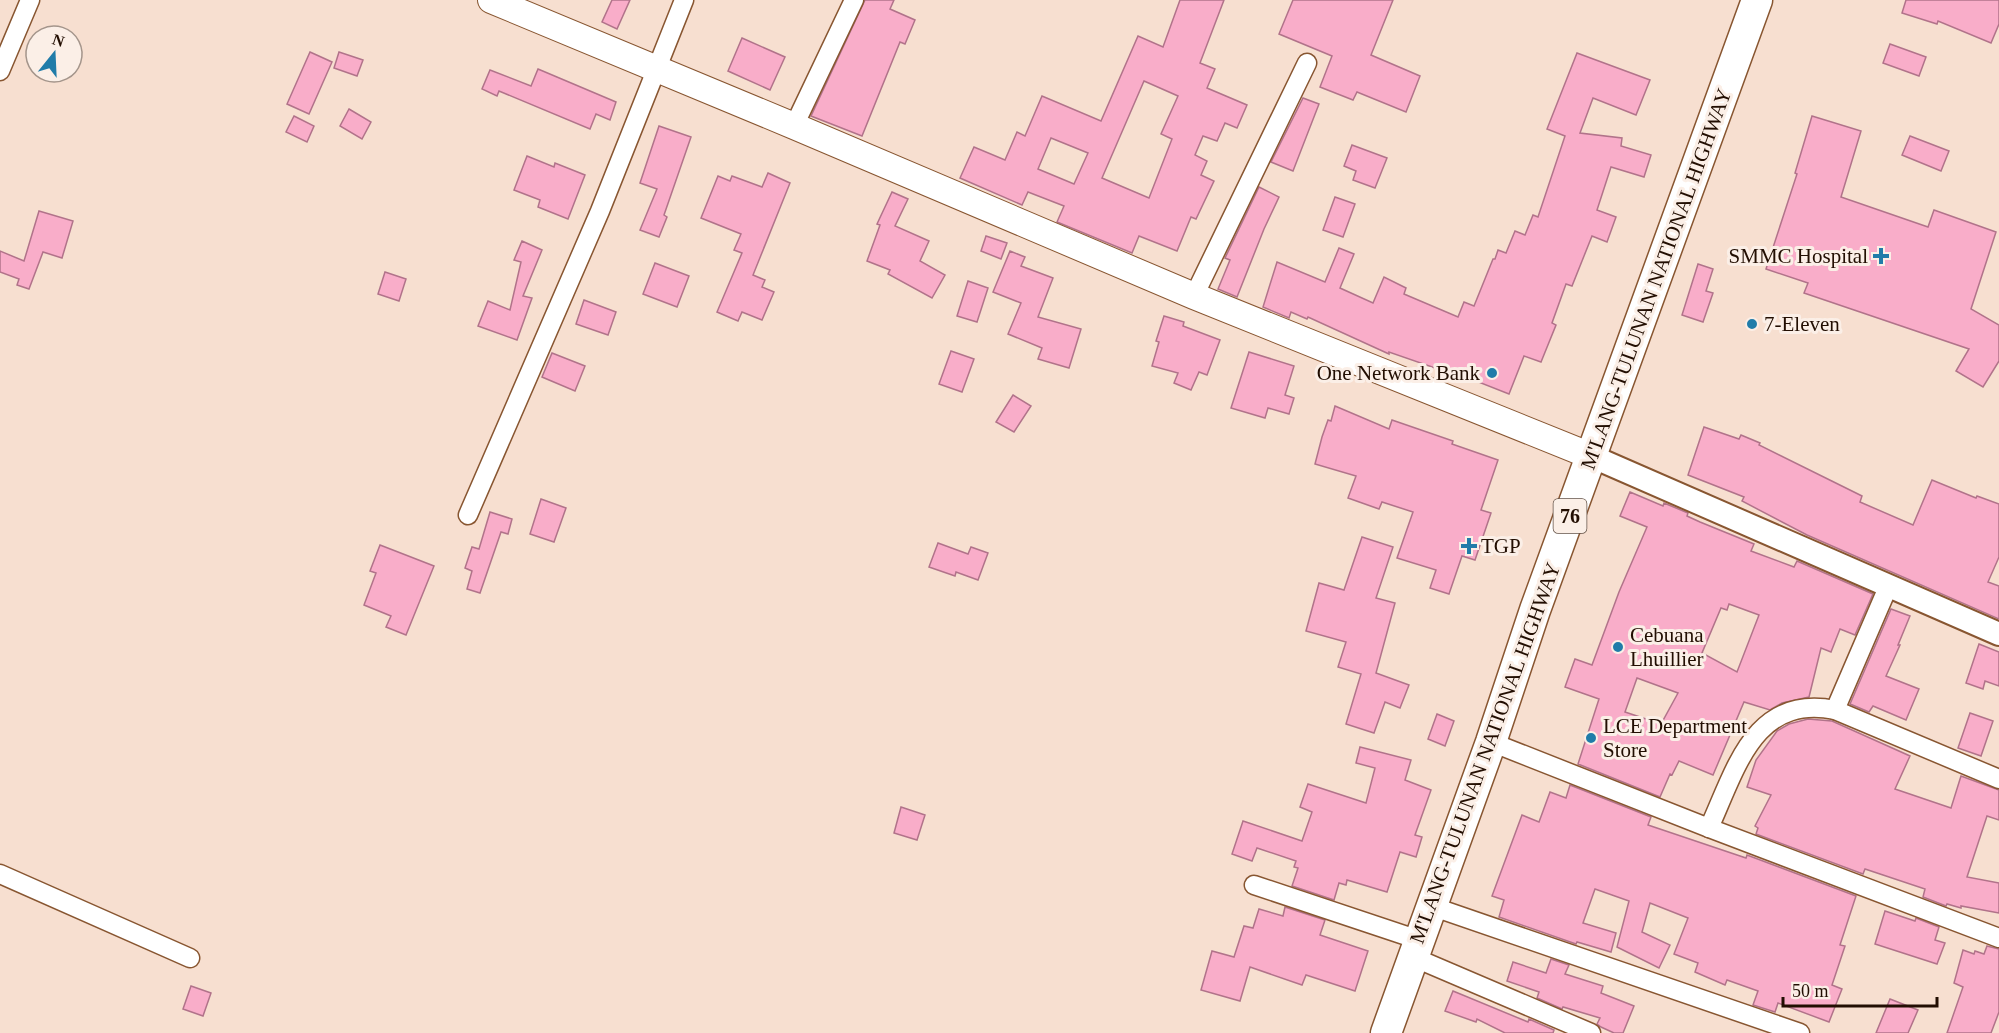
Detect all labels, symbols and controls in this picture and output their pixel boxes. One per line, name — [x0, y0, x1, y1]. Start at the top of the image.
north arrow — [24, 24, 84, 84]
text: N — [50, 30, 67, 50]
street label: M'LANG-TULUNAN NATIONAL HIGHWAY — [1576, 85, 1736, 473]
place label: SMMC Hospital — [1729, 244, 1868, 268]
marker: SMMC Hospital — [1872, 247, 1890, 265]
place label: 7-Eleven — [1764, 312, 1840, 336]
marker: 7-Eleven — [1745, 317, 1759, 331]
place label: One Network Bank — [1317, 361, 1480, 385]
marker: One Network Bank — [1485, 366, 1499, 380]
road number: 76 — [1554, 499, 1586, 533]
place label: TGP — [1481, 534, 1521, 558]
marker: TGP — [1462, 539, 1476, 553]
street label: M'LANG-TULUNAN NATIONAL HIGHWAY — [1405, 559, 1565, 947]
place label: Cebuana Lhuillier — [1630, 623, 1704, 671]
marker: Cebuana Lhuillier — [1611, 640, 1625, 654]
place label: LCE Department Store — [1603, 714, 1747, 762]
marker: LCE Department Store — [1584, 731, 1598, 745]
scale bar — [1783, 970, 1938, 1008]
text: 50 m — [1792, 981, 1829, 1001]

